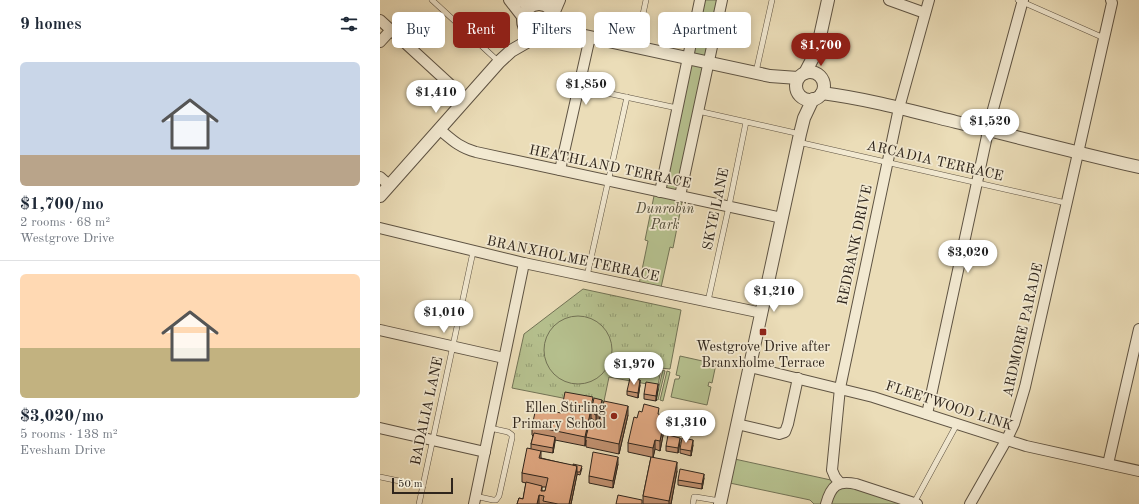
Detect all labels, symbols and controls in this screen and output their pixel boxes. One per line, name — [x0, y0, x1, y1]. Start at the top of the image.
chip: Buy — [392, 12, 445, 48]
chip: Rent — [453, 12, 510, 48]
chip: Filters — [518, 12, 586, 48]
chip: New — [594, 12, 650, 48]
chip: Apartment — [658, 12, 751, 48]
icon: filters — [338, 13, 360, 35]
text: 9 homes — [20, 16, 82, 33]
pin: $1,700 — [788, 33, 854, 67]
text: $1,700 — [800, 39, 842, 52]
pin: $1,850 — [553, 72, 619, 106]
text: $1,850 — [565, 78, 607, 91]
pin: $1,410 — [403, 80, 469, 114]
text: $1,410 — [415, 86, 457, 99]
icon: home — [154, 88, 226, 160]
pin: $1,520 — [957, 109, 1023, 143]
text: $1,520 — [969, 115, 1011, 128]
street label: ARCADIA TERRACE — [865, 138, 1005, 184]
street label: HEATHLAND TERRACE — [528, 143, 692, 191]
street label: SKYE LANE — [700, 167, 732, 251]
street label: REDBANK DRIVE — [835, 184, 875, 306]
text: $1,700/mo — [20, 196, 104, 213]
park label: Dunrobin Park — [635, 202, 694, 232]
text: 2 rooms · 68 m² — [20, 216, 110, 229]
text: Westgrove Drive — [20, 232, 114, 245]
street label: BRANXHOLME TERRACE — [485, 234, 661, 284]
pin: $3,020 — [935, 240, 1001, 274]
text: $3,020 — [947, 246, 989, 259]
street label: ARDMORE PARADE — [1001, 262, 1045, 398]
pin: $1,210 — [741, 279, 807, 313]
text: $1,210 — [753, 285, 795, 298]
icon: home — [154, 300, 226, 372]
pin: $1,010 — [411, 300, 477, 334]
text: $1,010 — [423, 306, 465, 319]
marker: Westgrove Drive after Branxholme Terrace — [758, 327, 768, 337]
place label: Westgrove Drive after Branxholme Terrace — [696, 340, 830, 370]
pin: $1,970 — [601, 352, 667, 386]
street label: BADALIA LANE — [409, 355, 445, 467]
text: $1,970 — [613, 358, 655, 371]
street label: FLEETWOOD LINK — [884, 379, 1014, 433]
place label: Ellen Stirling Primary School — [512, 401, 606, 431]
text: $3,020/mo — [20, 408, 104, 425]
pin: $1,310 — [653, 410, 719, 444]
marker: Ellen Stirling Primary School — [609, 411, 619, 421]
text: $1,310 — [665, 416, 707, 429]
text: 5 rooms · 138 m² — [20, 428, 118, 441]
text: Evesham Drive — [20, 444, 106, 457]
scale bar — [392, 476, 453, 495]
text: 50 m — [398, 479, 423, 490]

